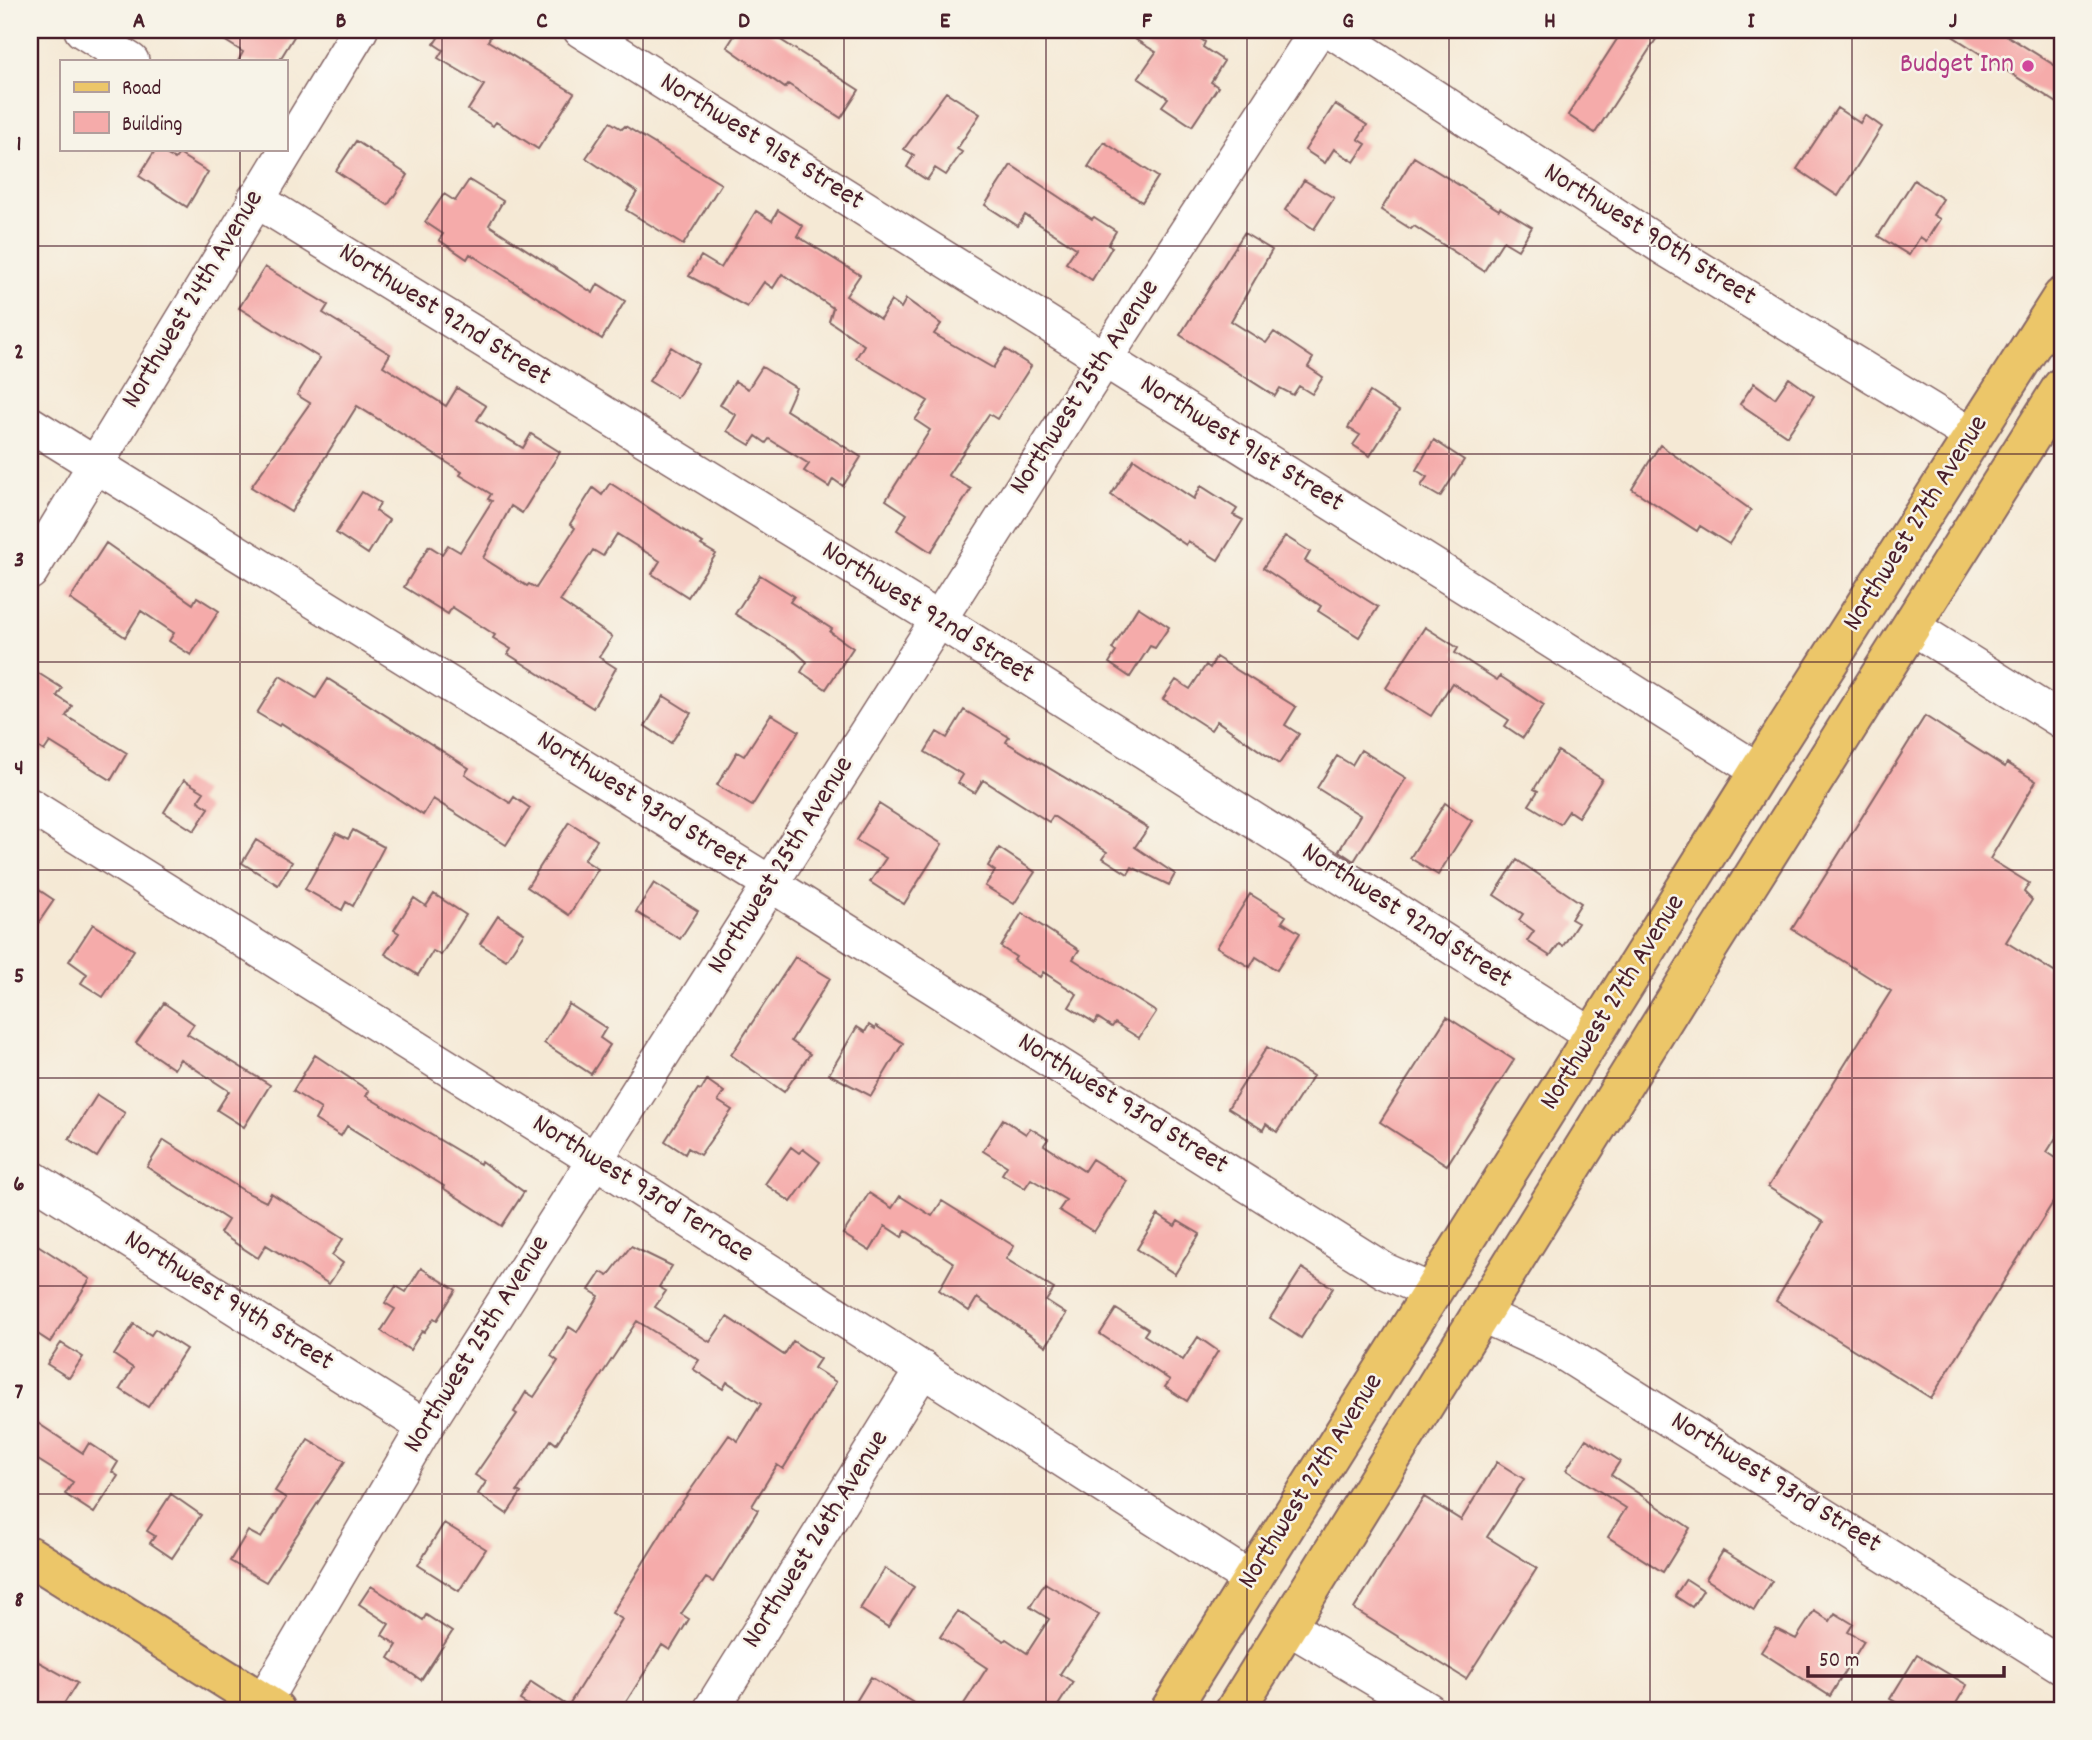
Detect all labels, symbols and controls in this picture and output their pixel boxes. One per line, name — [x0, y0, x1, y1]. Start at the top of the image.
text: A — [133, 6, 145, 39]
text: B — [336, 6, 347, 39]
text: C — [536, 6, 548, 39]
text: D — [738, 6, 750, 39]
text: E — [940, 6, 951, 39]
text: F — [1142, 6, 1153, 39]
text: G — [1342, 6, 1354, 39]
text: H — [1544, 6, 1556, 39]
text: I — [1747, 6, 1755, 39]
text: J — [1949, 6, 1957, 39]
place label: Budget Inn — [1900, 46, 2014, 86]
marker: Budget Inn — [2020, 58, 2036, 74]
legend — [60, 60, 287, 150]
street label: Northwest 91st Street — [651, 64, 871, 222]
text: Road — [122, 75, 161, 105]
text: Building — [122, 111, 182, 141]
text: 1 — [16, 129, 22, 162]
street label: Northwest 90th Street — [1535, 154, 1763, 318]
street label: Northwest 24th Avenue — [113, 183, 275, 417]
street label: Northwest 92nd Street — [330, 234, 558, 398]
street label: Northwest 25th Avenue — [1001, 272, 1171, 504]
text: 2 — [14, 337, 24, 370]
street label: Northwest 91st Street — [1131, 366, 1351, 524]
street label: Northwest 27th Avenue — [1834, 408, 2000, 640]
street label: Northwest 92nd Street — [813, 532, 1041, 696]
text: 3 — [14, 545, 24, 578]
street label: Northwest 93rd Street — [528, 722, 754, 884]
street label: Northwest 25th Avenue — [699, 749, 865, 983]
text: 4 — [14, 753, 24, 786]
street label: Northwest 92nd Street — [1293, 834, 1519, 1000]
street label: Northwest 27th Avenue — [1531, 887, 1697, 1119]
text: 5 — [14, 961, 24, 994]
street label: Northwest 93rd Street — [1009, 1024, 1235, 1186]
street label: Northwest 93rd Terrace — [523, 1105, 761, 1275]
text: 6 — [13, 1169, 25, 1202]
street label: Northwest 94th Street — [115, 1221, 341, 1383]
street label: Northwest 25th Avenue — [395, 1228, 561, 1462]
street label: Northwest 27th Avenue — [1229, 1366, 1395, 1598]
text: 7 — [15, 1377, 24, 1410]
street label: Northwest 93rd Street — [1662, 1403, 1888, 1565]
street label: Northwest 26th Avenue — [734, 1423, 900, 1657]
text: 8 — [14, 1585, 24, 1618]
scale bar — [1808, 1635, 2004, 1679]
text: 50 m — [1819, 1647, 1859, 1677]

